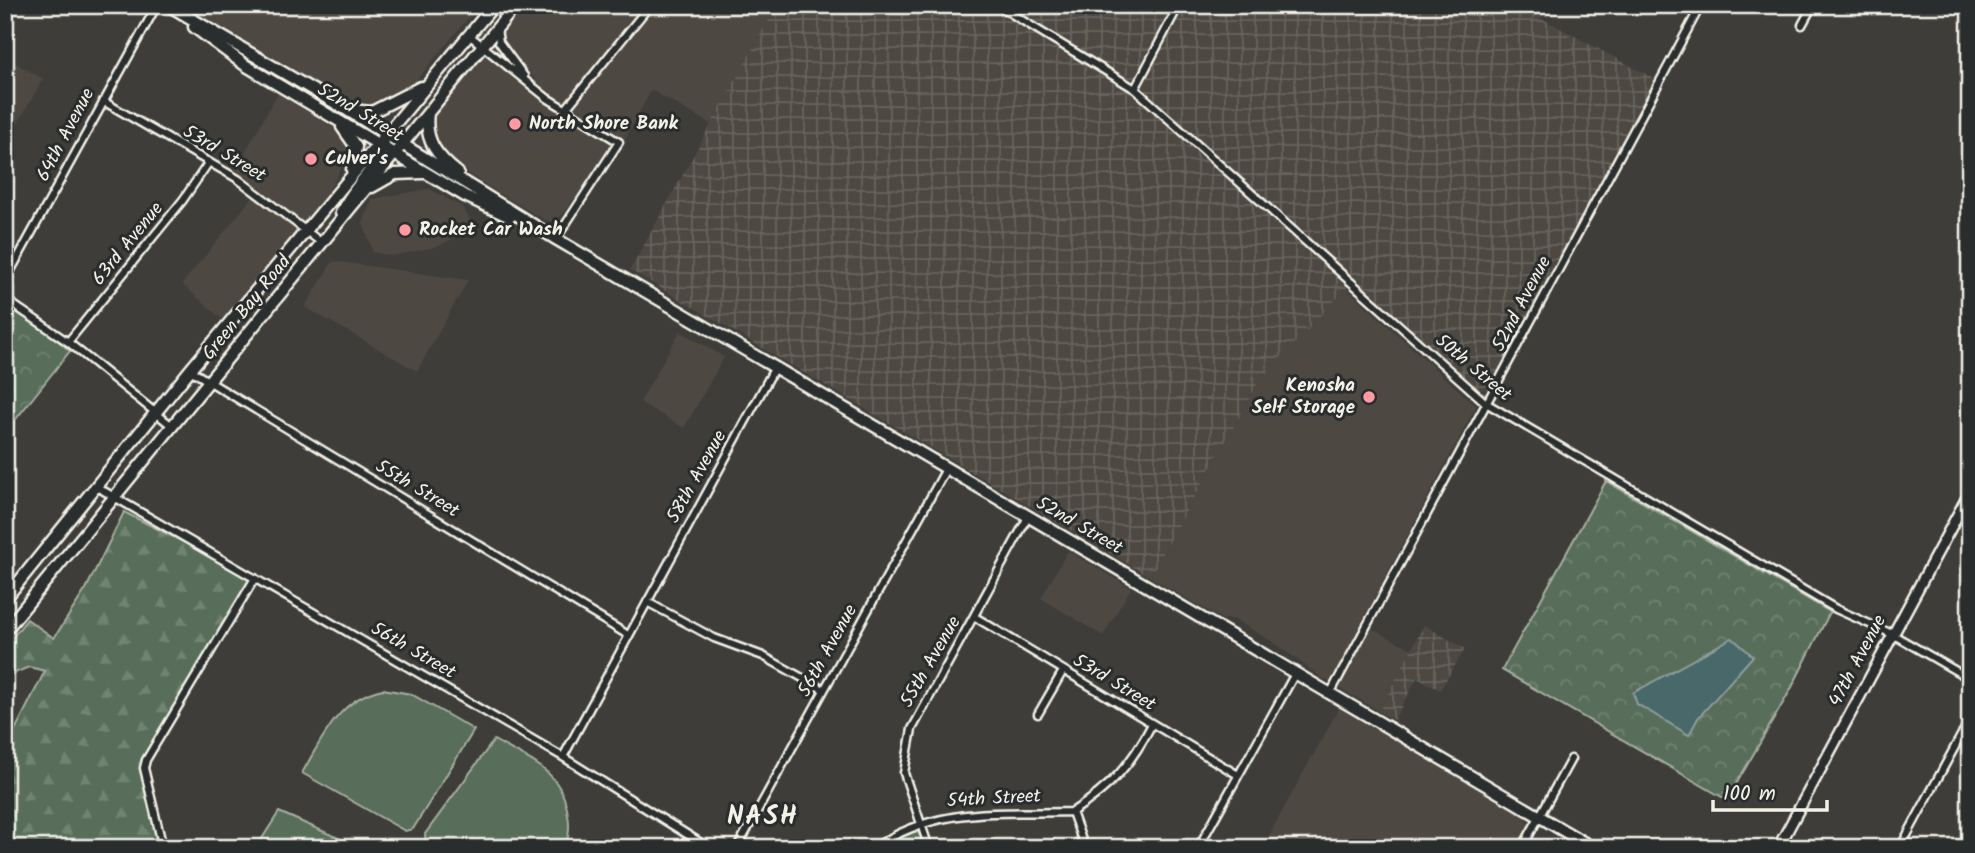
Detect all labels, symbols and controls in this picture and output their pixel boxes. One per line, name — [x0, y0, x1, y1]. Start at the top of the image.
street label: 52nd Street — [311, 75, 410, 151]
street label: 64th Avenue — [29, 82, 103, 187]
place label: North Shore Bank — [529, 109, 678, 139]
marker: North Shore Bank — [507, 116, 523, 132]
street label: 53rd Street — [177, 117, 272, 191]
place label: Culver's — [325, 144, 388, 174]
marker: Culver's — [303, 151, 319, 167]
street label: 63rd Avenue — [85, 195, 172, 293]
place label: Rocket Car Wash — [419, 215, 563, 245]
marker: Rocket Car Wash — [397, 222, 413, 238]
street label: Green Bay Road — [195, 248, 299, 367]
street label: 52nd Avenue — [1484, 250, 1560, 357]
street label: 50th Street — [1428, 327, 1519, 410]
place label: Kenosha Self Storage — [1252, 371, 1355, 423]
marker: Kenosha Self Storage — [1361, 389, 1377, 405]
street label: 58th Avenue — [659, 424, 735, 529]
street label: 55th Street — [369, 452, 465, 526]
street label: 52nd Street — [1030, 489, 1129, 563]
street label: 56th Avenue — [790, 599, 866, 703]
street label: 47th Avenue — [1821, 609, 1895, 712]
street label: 55th Avenue — [893, 610, 970, 713]
street label: 56th Street — [365, 614, 462, 688]
street label: 53rd Street — [1067, 646, 1162, 720]
scale bar — [1713, 769, 1826, 813]
text: 100 m — [1723, 778, 1776, 811]
street label: 54th Street — [946, 782, 1042, 816]
district label: NASH — [727, 796, 799, 838]

